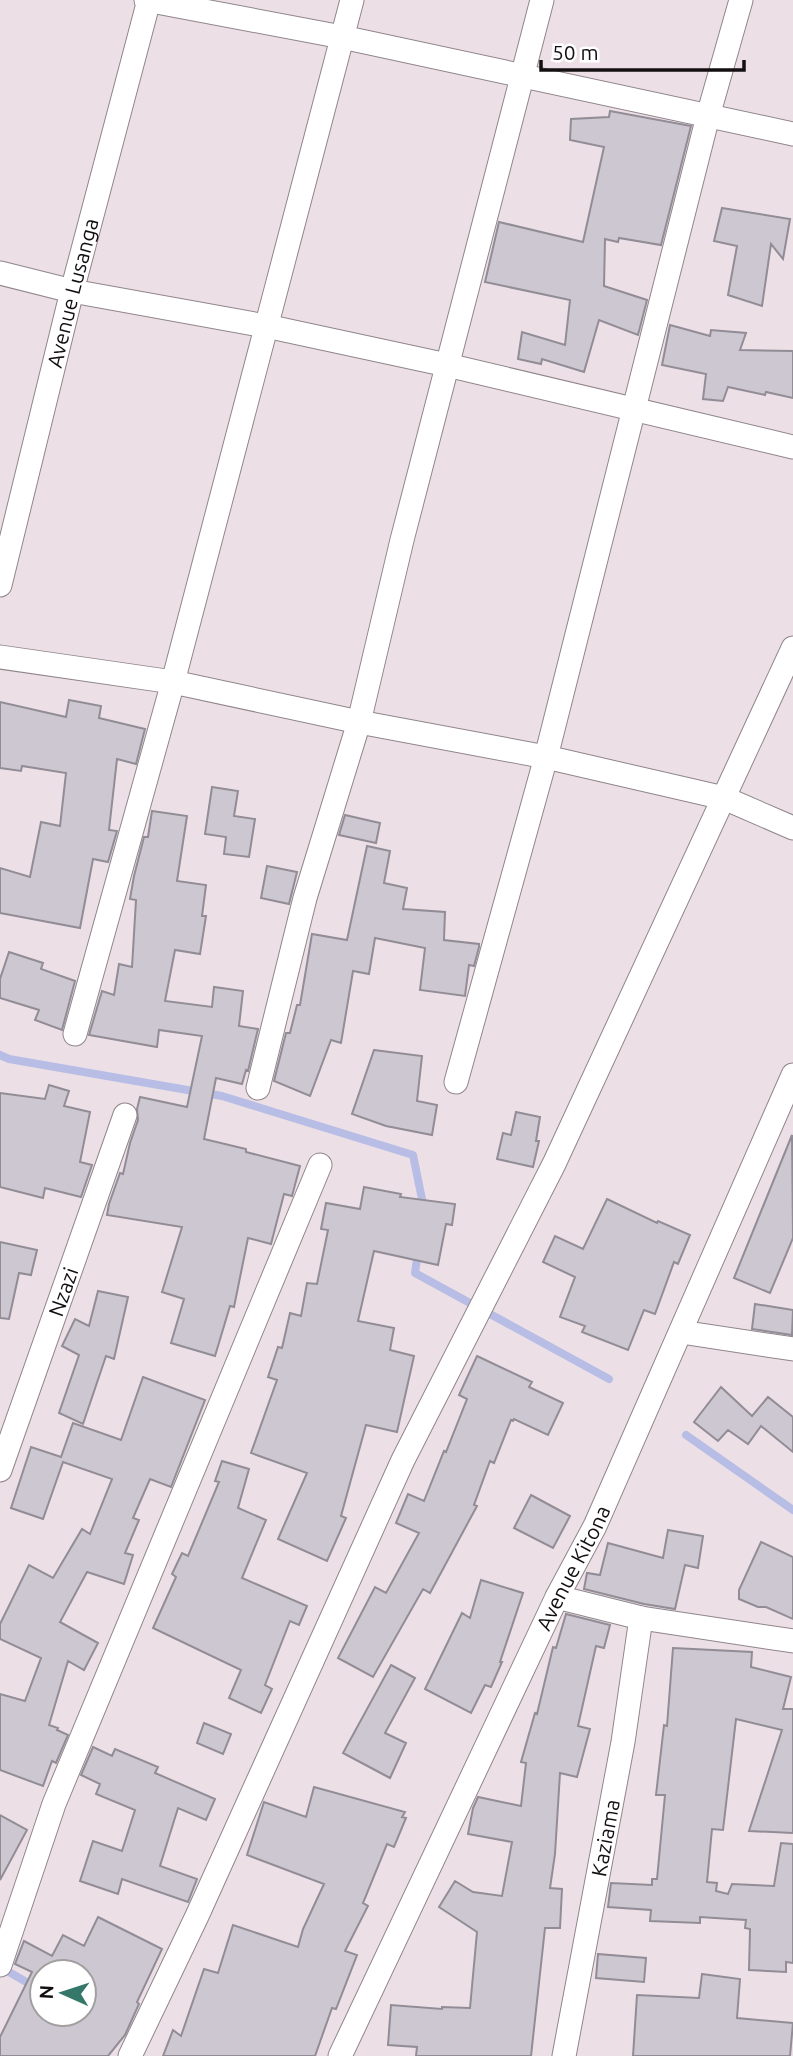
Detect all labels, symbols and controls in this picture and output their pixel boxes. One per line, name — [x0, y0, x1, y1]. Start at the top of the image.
scale bar — [541, 28, 744, 72]
text: 50 m — [552, 40, 599, 64]
street label: Avenue Lusanga — [42, 216, 103, 370]
street label: Nzazi — [43, 1264, 82, 1319]
street label: Avenue Kitona — [531, 1502, 615, 1634]
street label: Kaziama — [586, 1797, 624, 1878]
north arrow — [28, 1958, 98, 2028]
text: N — [35, 1984, 57, 2000]

